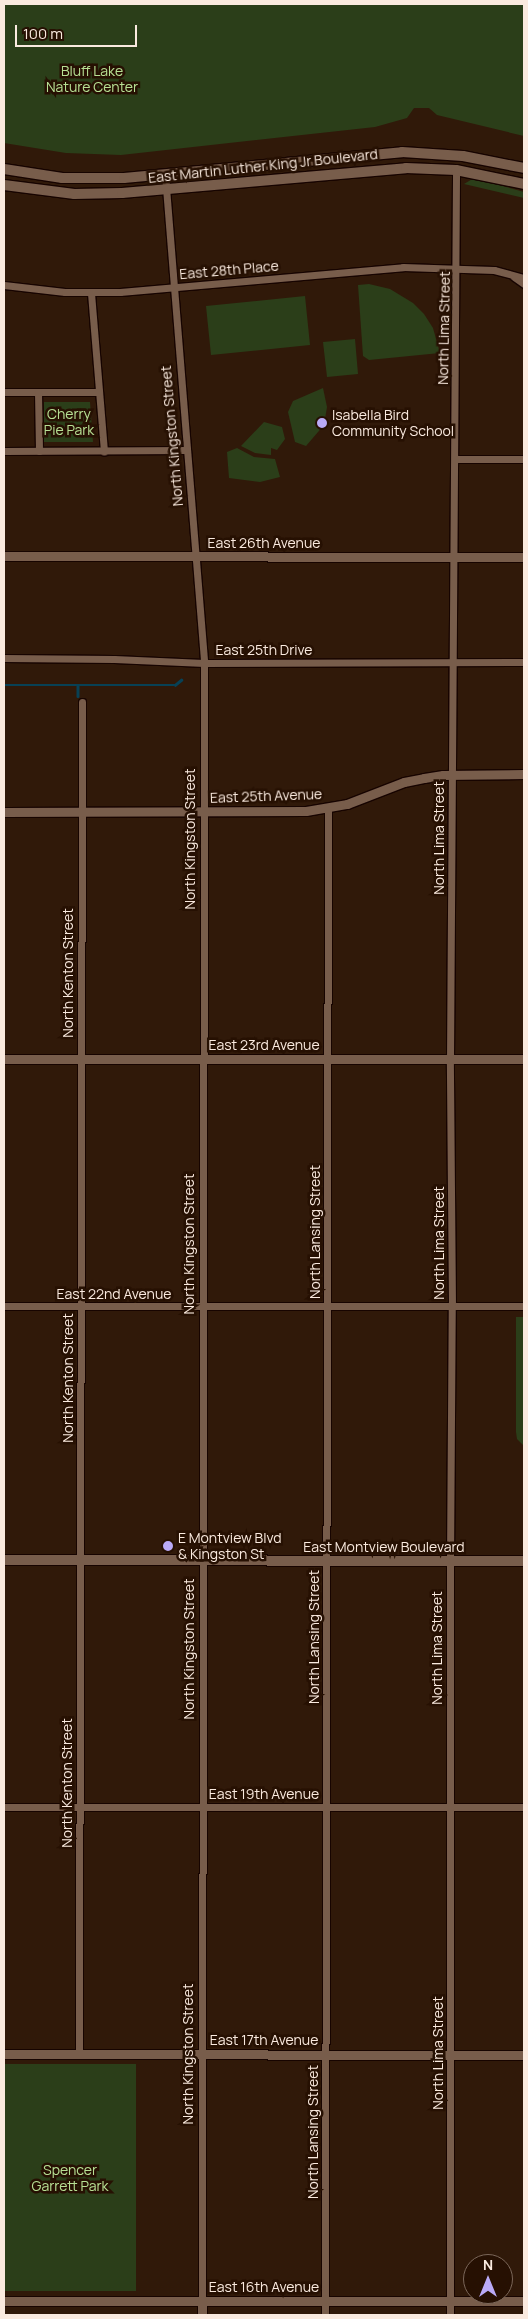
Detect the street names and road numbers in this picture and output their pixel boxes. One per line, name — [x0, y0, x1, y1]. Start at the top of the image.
street label: East Martin Luther King Jr Boulevard — [147, 146, 379, 186]
street label: East 28th Place — [179, 257, 279, 283]
street label: North Lima Street — [435, 271, 453, 385]
street label: North Kingston Street — [157, 365, 187, 507]
street label: East 26th Avenue — [208, 535, 320, 551]
street label: East 25th Drive — [215, 642, 313, 658]
street label: North Kingston Street — [182, 768, 198, 910]
street label: North Lima Street — [431, 781, 447, 895]
street label: East 25th Avenue — [210, 786, 322, 806]
street label: North Kenton Street — [60, 908, 76, 1038]
street label: East 23rd Avenue — [208, 1037, 320, 1053]
street label: North Lansing Street — [307, 1165, 323, 1299]
street label: North Kingston Street — [181, 1173, 197, 1315]
street label: North Lima Street — [431, 1186, 447, 1300]
street label: East 22nd Avenue — [57, 1286, 171, 1302]
street label: North Kenton Street — [60, 1313, 76, 1443]
street label: East Montview Boulevard — [303, 1539, 465, 1555]
street label: North Lansing Street — [306, 1570, 322, 1704]
street label: North Kingston Street — [181, 1578, 197, 1720]
street label: North Lima Street — [429, 1591, 445, 1705]
street label: North Kenton Street — [59, 1718, 75, 1848]
street label: East 19th Avenue — [209, 1786, 319, 1802]
street label: North Kingston Street — [180, 1983, 196, 2125]
street label: North Lima Street — [430, 1996, 446, 2110]
street label: East 17th Avenue — [210, 2032, 318, 2048]
street label: North Lansing Street — [305, 2065, 321, 2199]
street label: East 16th Avenue — [209, 2279, 319, 2295]

